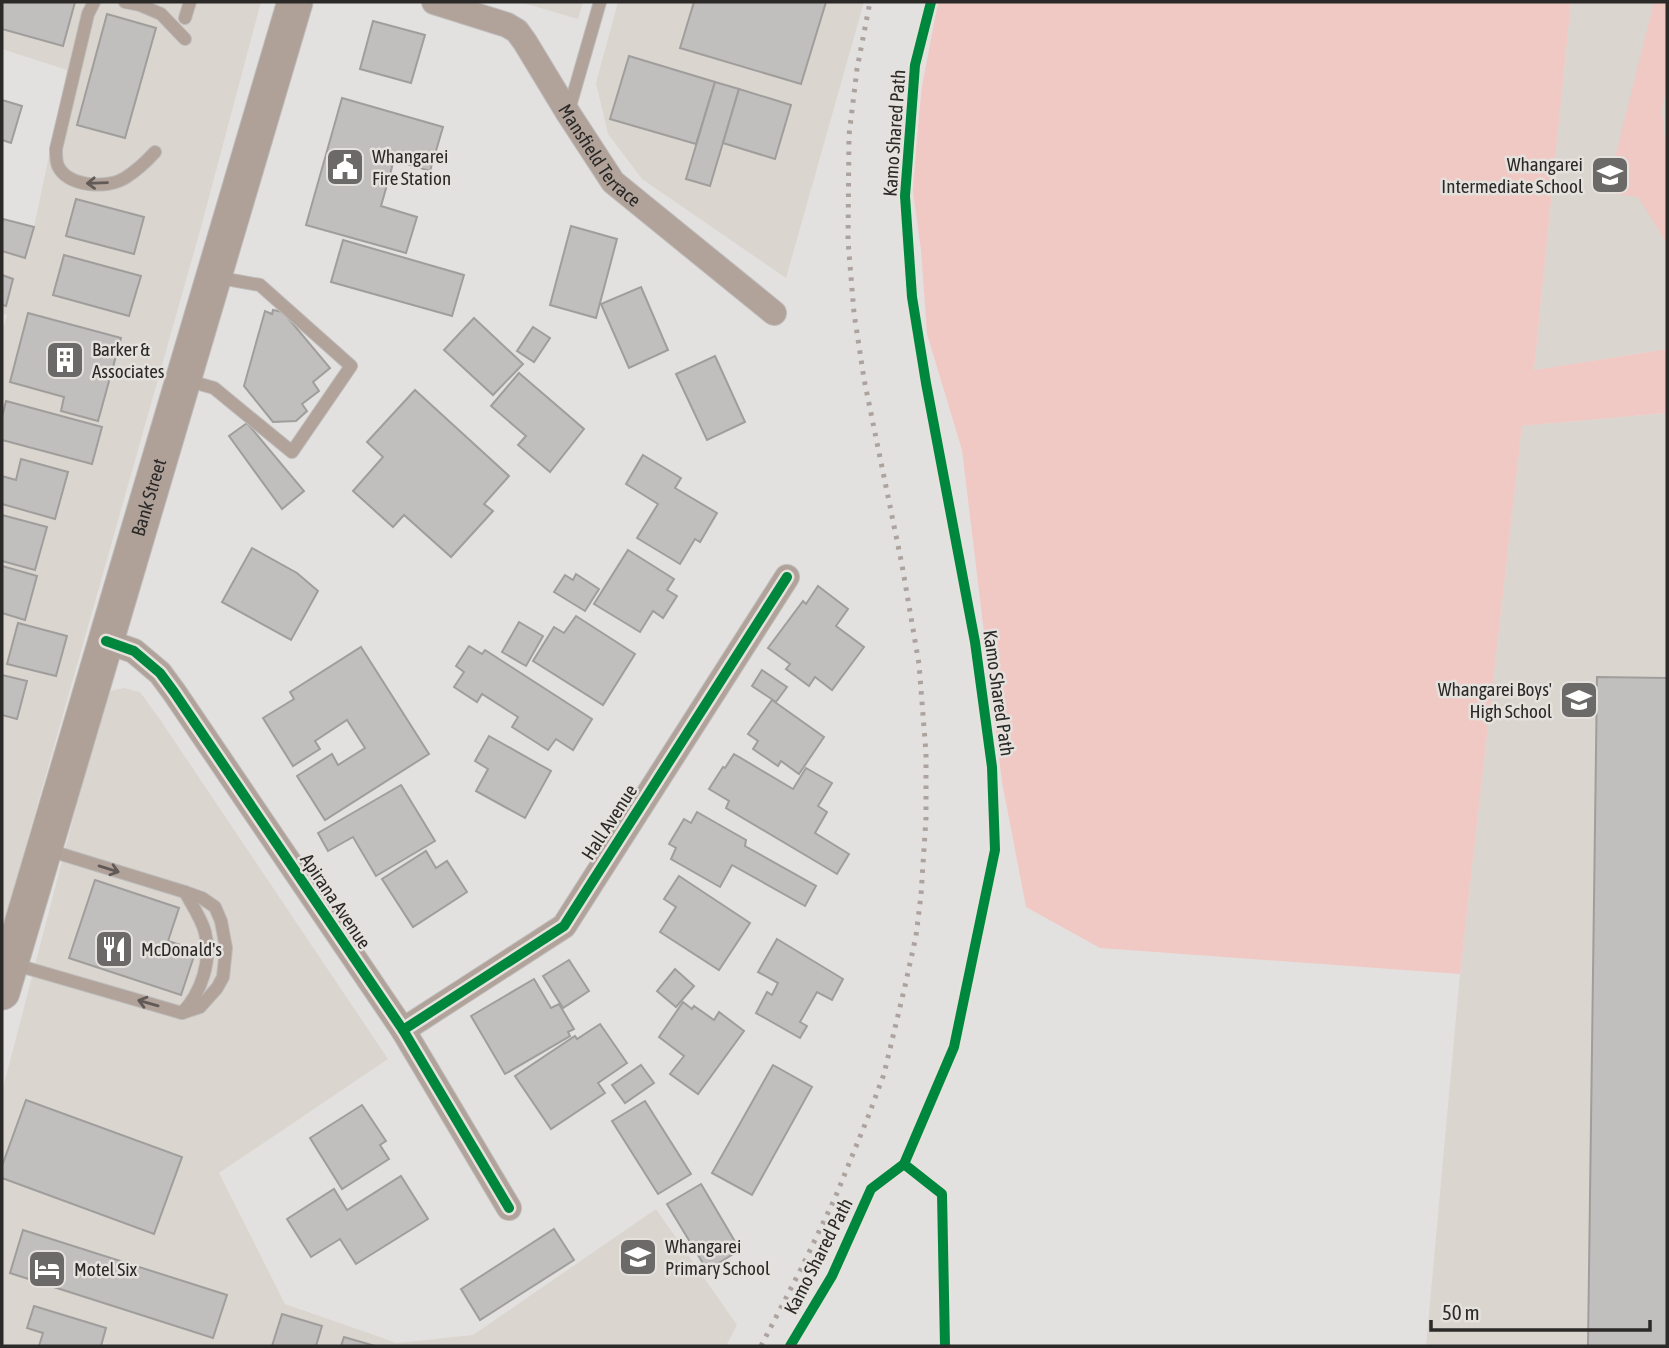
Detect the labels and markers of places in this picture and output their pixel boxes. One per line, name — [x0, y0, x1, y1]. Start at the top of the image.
place label: Whangarei Fire Station — [372, 145, 451, 189]
public building icon: Whangarei Fire Station — [324, 146, 366, 188]
place label: Whangarei Intermediate School — [1441, 153, 1583, 197]
school or university icon: Whangarei Intermediate School — [1589, 154, 1631, 196]
place label: Barker & Associates — [92, 338, 165, 382]
building icon: Barker & Associates — [44, 339, 86, 381]
place label: Whangarei Boys' High School — [1438, 678, 1552, 722]
school or university icon: Whangarei Boys' High School — [1558, 679, 1600, 721]
restaurant icon: McDonald's — [93, 928, 135, 970]
place label: McDonald's — [141, 938, 222, 960]
place label: Whangarei Primary School — [665, 1235, 770, 1279]
school or university icon: Whangarei Primary School — [617, 1236, 659, 1278]
hotel icon: Motel Six — [26, 1248, 68, 1290]
place label: Motel Six — [74, 1258, 138, 1280]

